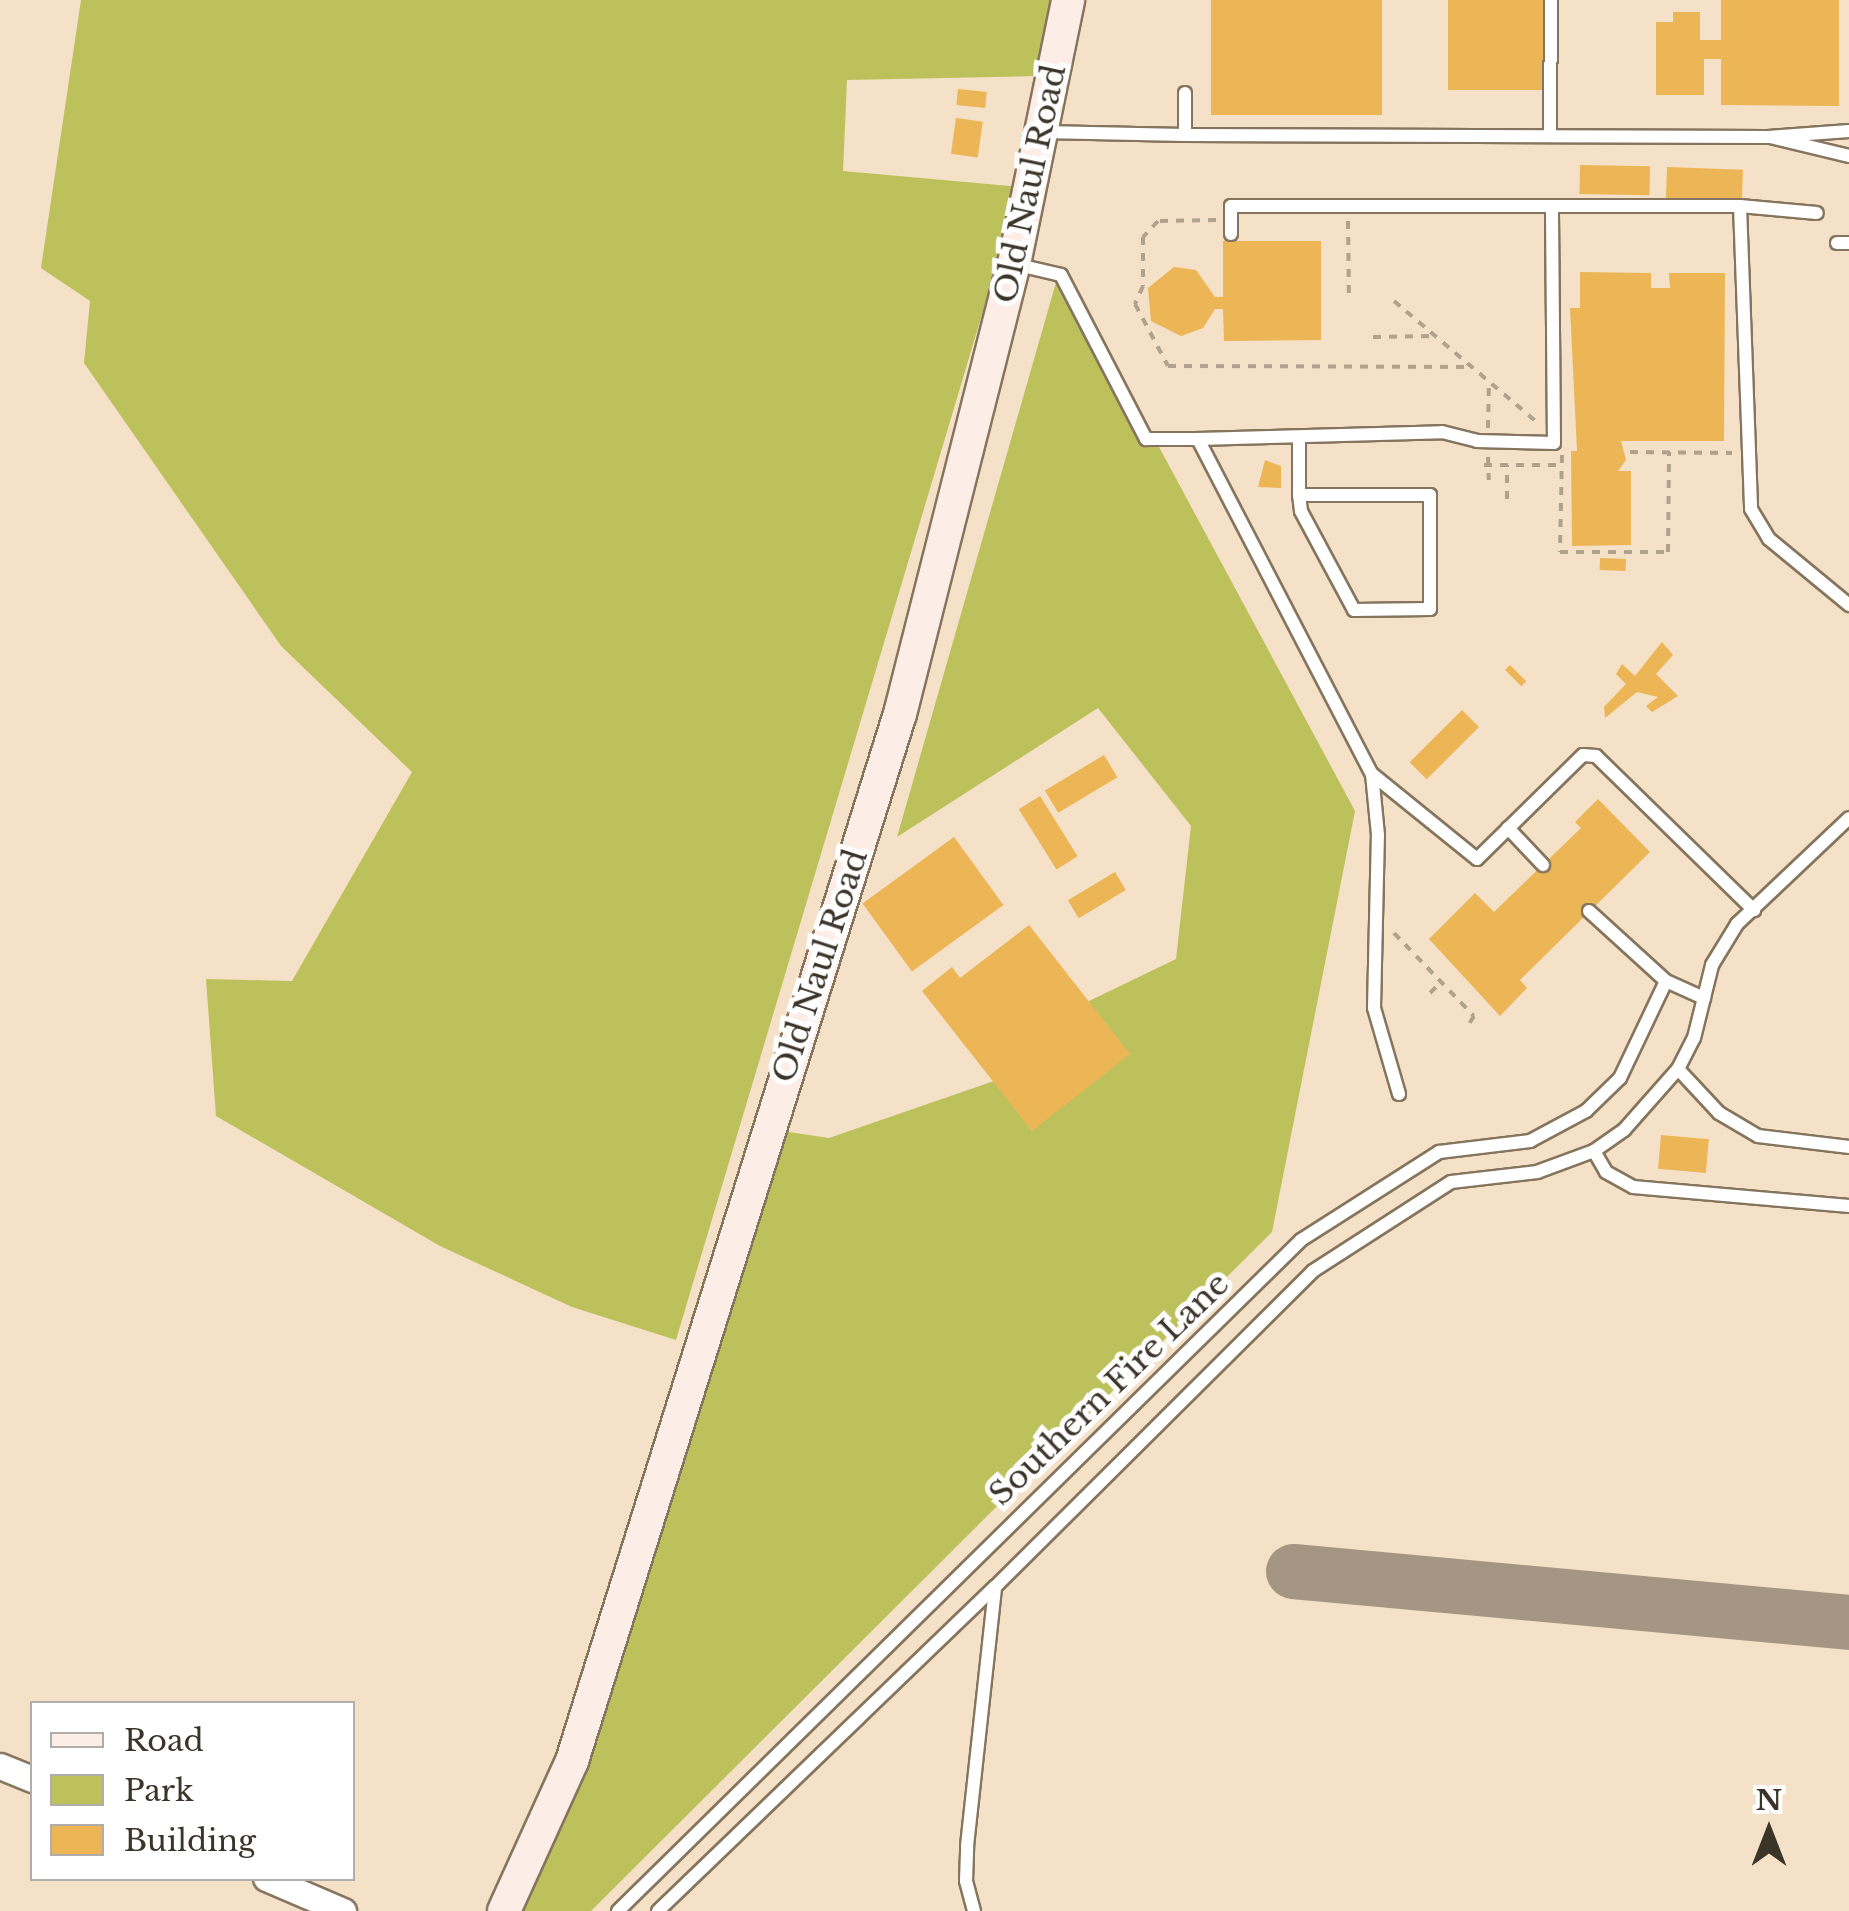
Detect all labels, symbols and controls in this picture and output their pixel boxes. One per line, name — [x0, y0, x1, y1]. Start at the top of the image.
street label: Old Naul Road — [986, 61, 1074, 307]
street label: Old Naul Road — [764, 845, 876, 1087]
street label: Southern Fire Lane — [981, 1265, 1237, 1513]
legend — [30, 1701, 355, 1881]
text: Road — [124, 1722, 204, 1759]
text: Park — [124, 1772, 194, 1809]
north arrow — [1719, 1781, 1819, 1881]
text: N — [1756, 1783, 1782, 1818]
text: Building — [124, 1822, 256, 1859]

